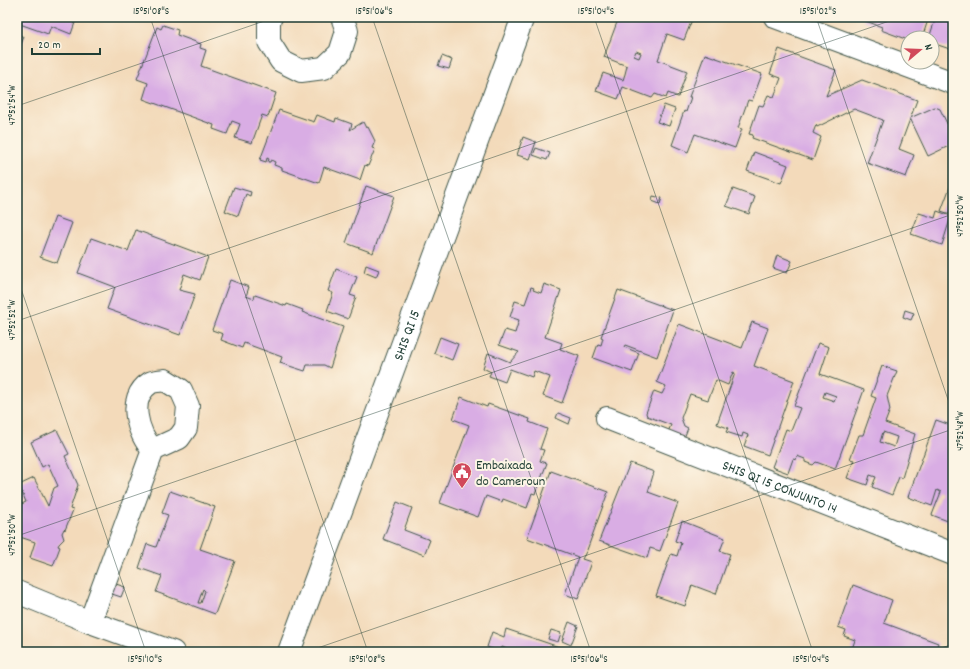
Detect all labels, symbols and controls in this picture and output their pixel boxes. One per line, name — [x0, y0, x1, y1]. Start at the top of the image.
text: 15°51'08"S — [133, 5, 169, 19]
text: 15°51'06"S — [355, 5, 393, 19]
text: 15°51'04"S — [578, 5, 614, 19]
text: 15°51'02"S — [800, 5, 836, 19]
scale bar — [32, 30, 100, 56]
north arrow — [900, 30, 940, 70]
text: 20 m — [38, 37, 61, 54]
text: N — [919, 42, 936, 53]
text: 47°52'54"W — [6, 85, 20, 125]
text: 47°52'50"W — [954, 195, 968, 237]
text: 47°52'52"W — [6, 300, 20, 340]
street label: SHIS QI 15 — [389, 307, 426, 364]
text: 47°52'48"W — [954, 411, 968, 451]
place label: Embaixada do Cameroun — [476, 456, 545, 492]
street label: SHIS QI 15 CONJUNTO 14 — [719, 456, 840, 520]
public building icon: Embaixada do Cameroun — [451, 461, 473, 489]
text: 47°52'50"W — [6, 514, 20, 556]
text: 15°51'10"S — [128, 653, 162, 667]
text: 15°51'08"S — [349, 653, 385, 667]
text: 15°51'06"S — [570, 653, 608, 667]
text: 15°51'04"S — [793, 653, 829, 667]

